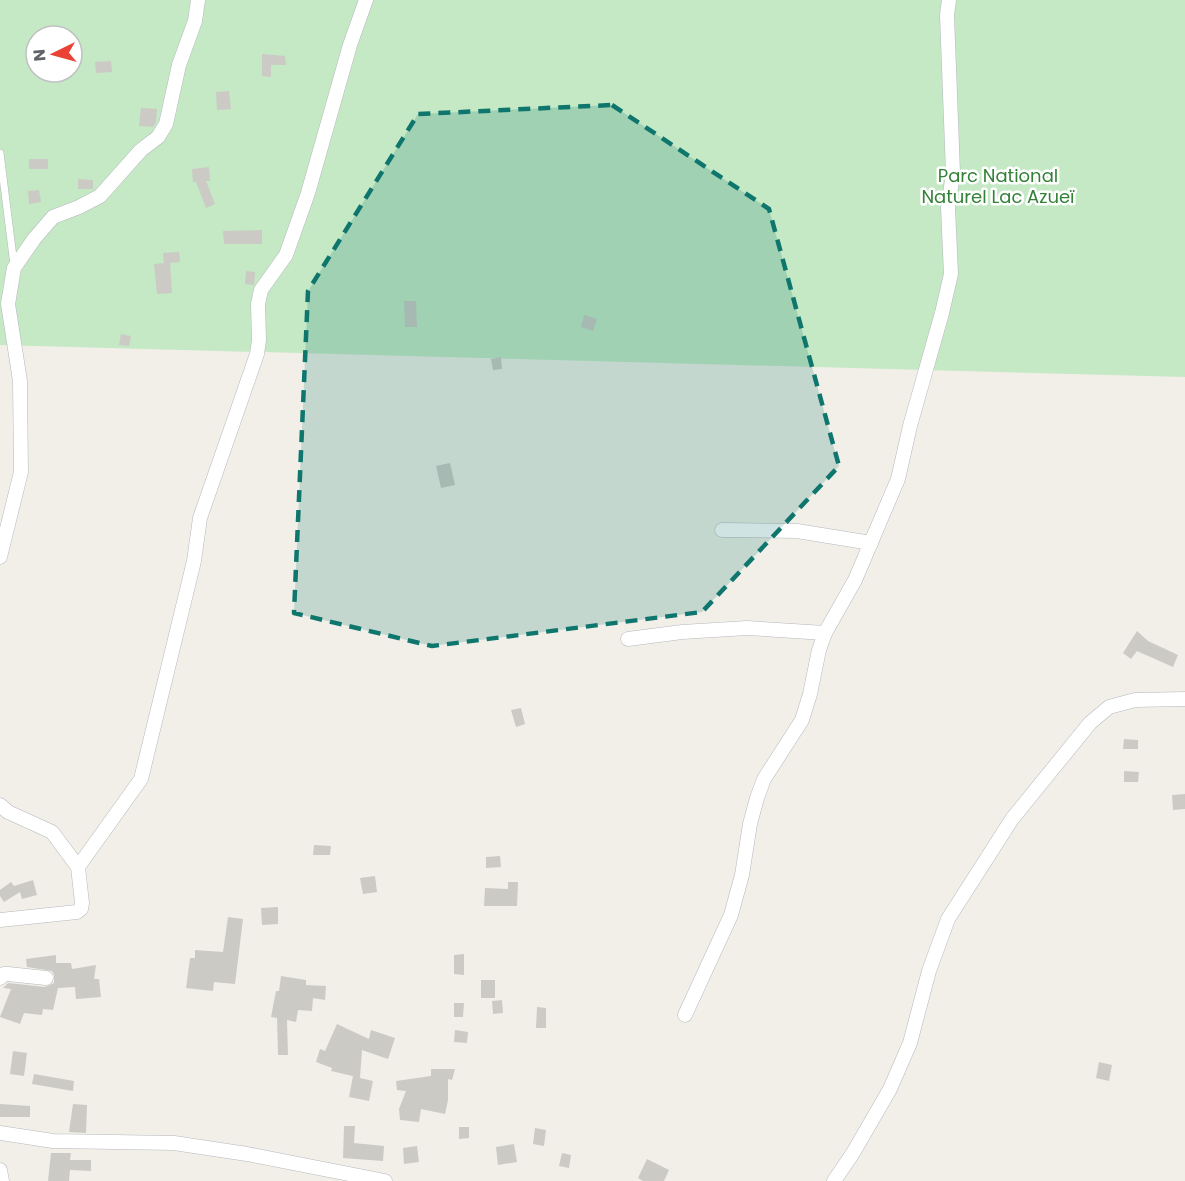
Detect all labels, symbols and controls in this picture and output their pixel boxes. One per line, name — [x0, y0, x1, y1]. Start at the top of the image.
north arrow — [24, 24, 84, 84]
text: N — [28, 48, 52, 62]
park label: Parc National Naturel Lac Azueï — [921, 163, 1075, 209]

